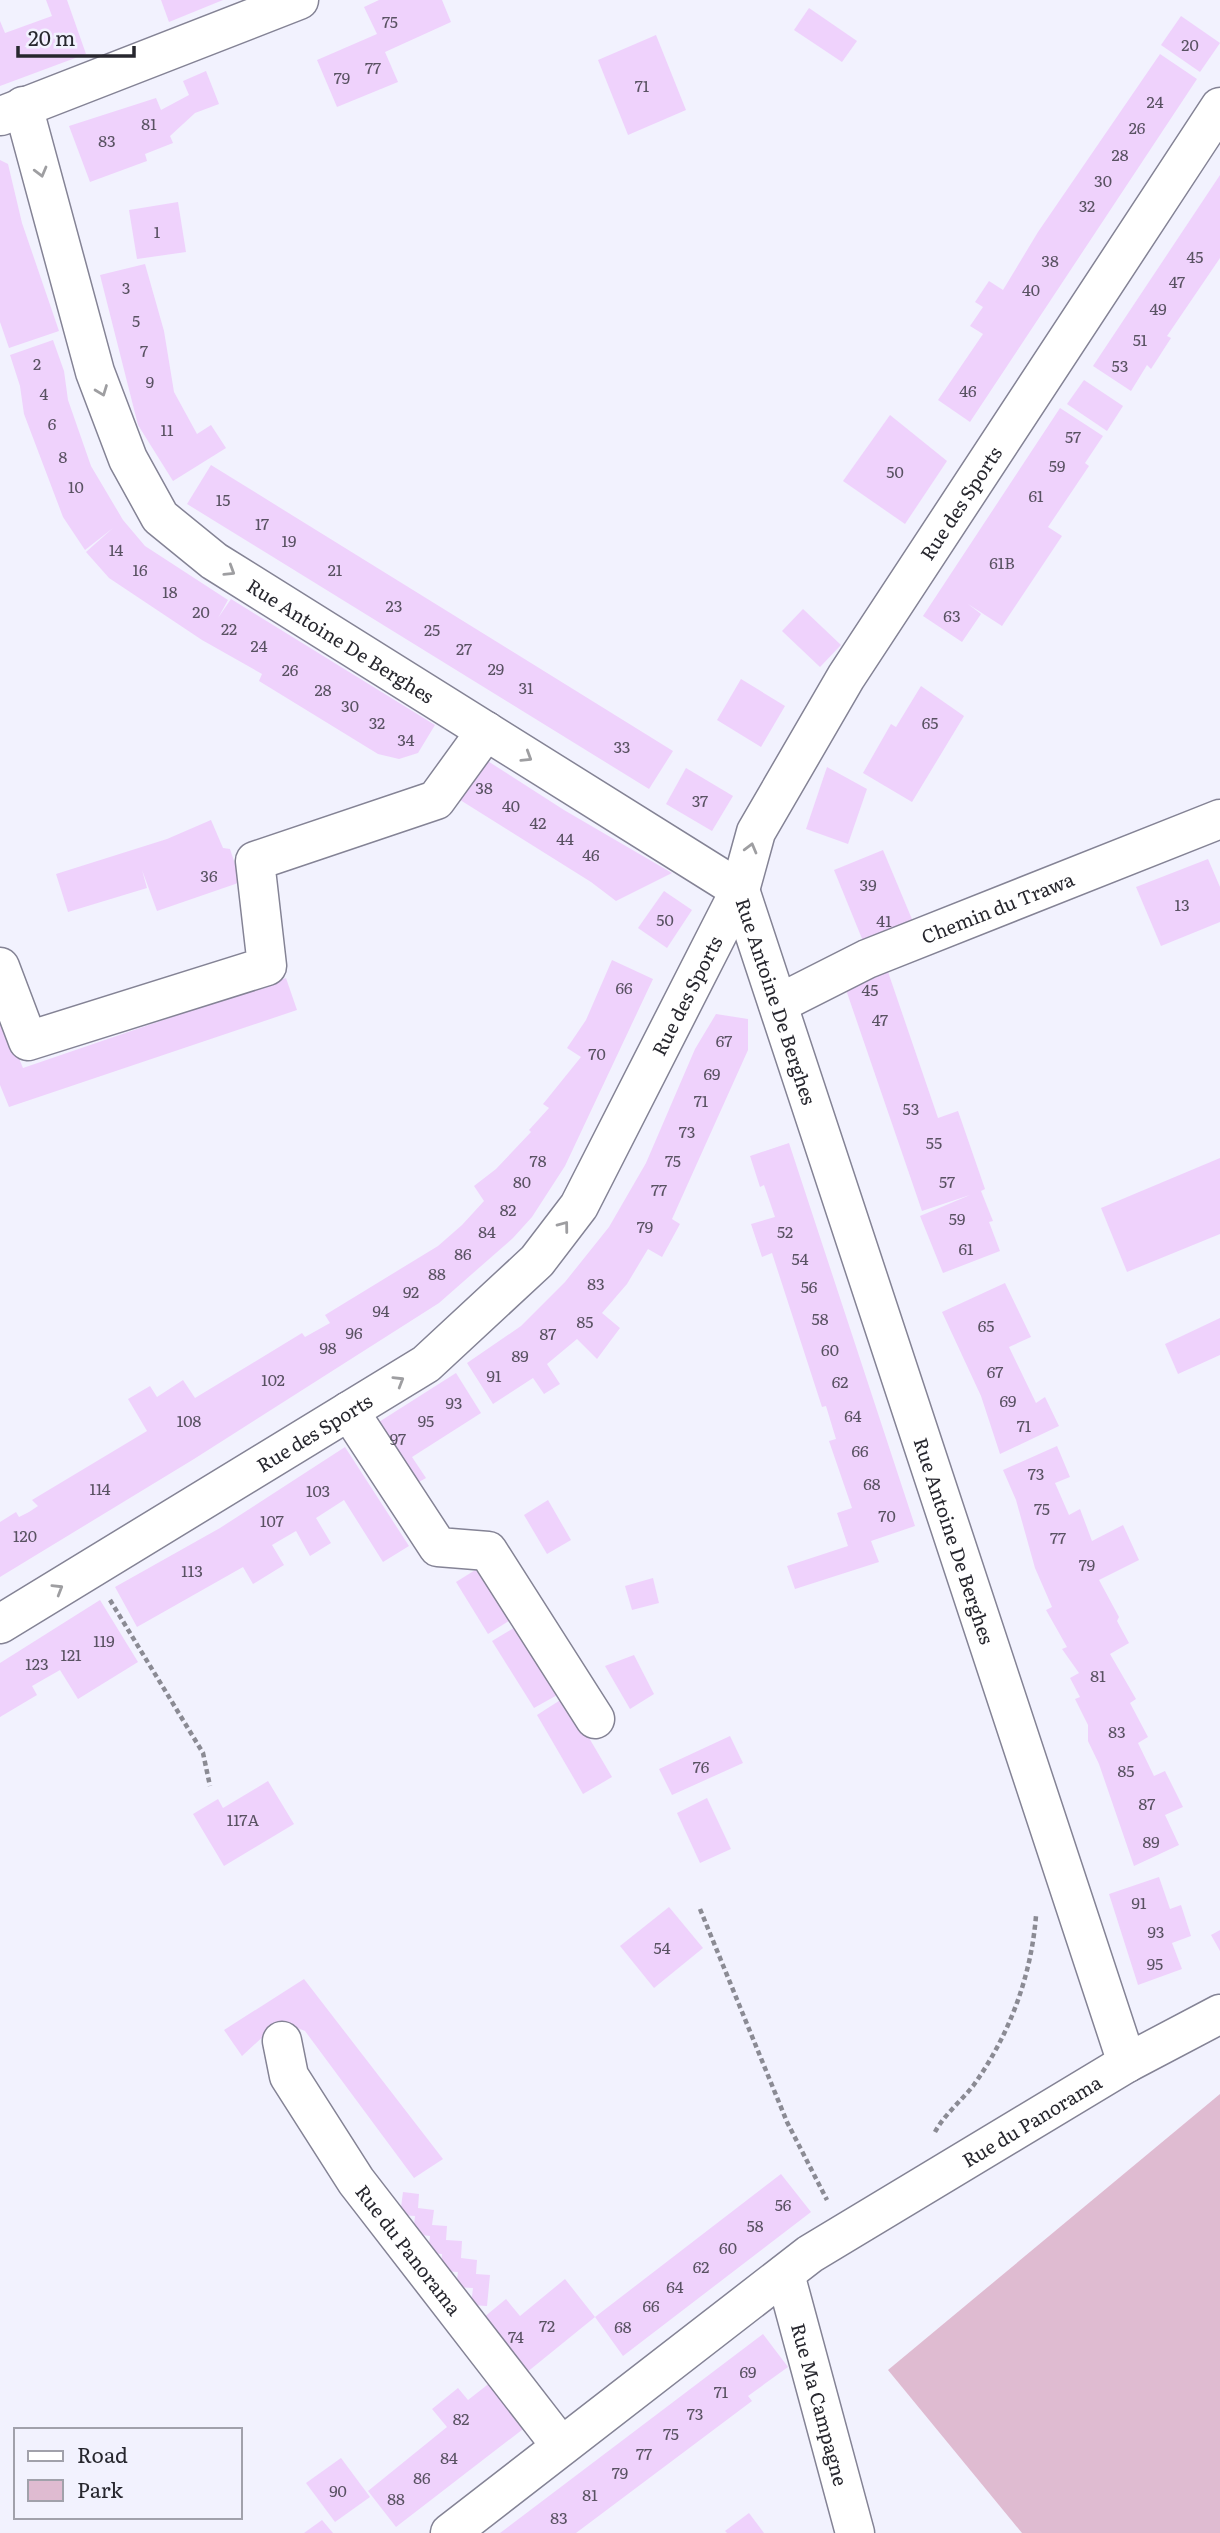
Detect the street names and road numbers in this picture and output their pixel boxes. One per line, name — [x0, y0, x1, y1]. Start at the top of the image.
street label: Rue des Sports — [913, 440, 1008, 565]
street label: Rue Antoine De Berghes — [242, 571, 440, 710]
street label: Chemin du Trawa — [917, 864, 1079, 950]
street label: Rue Antoine De Berghes — [730, 894, 824, 1109]
street label: Rue des Sports — [644, 930, 729, 1060]
street label: Rue des Sports — [251, 1386, 378, 1478]
street label: Rue Antoine De Berghes — [908, 1434, 1002, 1648]
street label: Rue du Panorama — [956, 2067, 1107, 2173]
street label: Rue du Panorama — [350, 2178, 469, 2321]
street label: Rue Ma Campagne — [785, 2320, 856, 2489]

